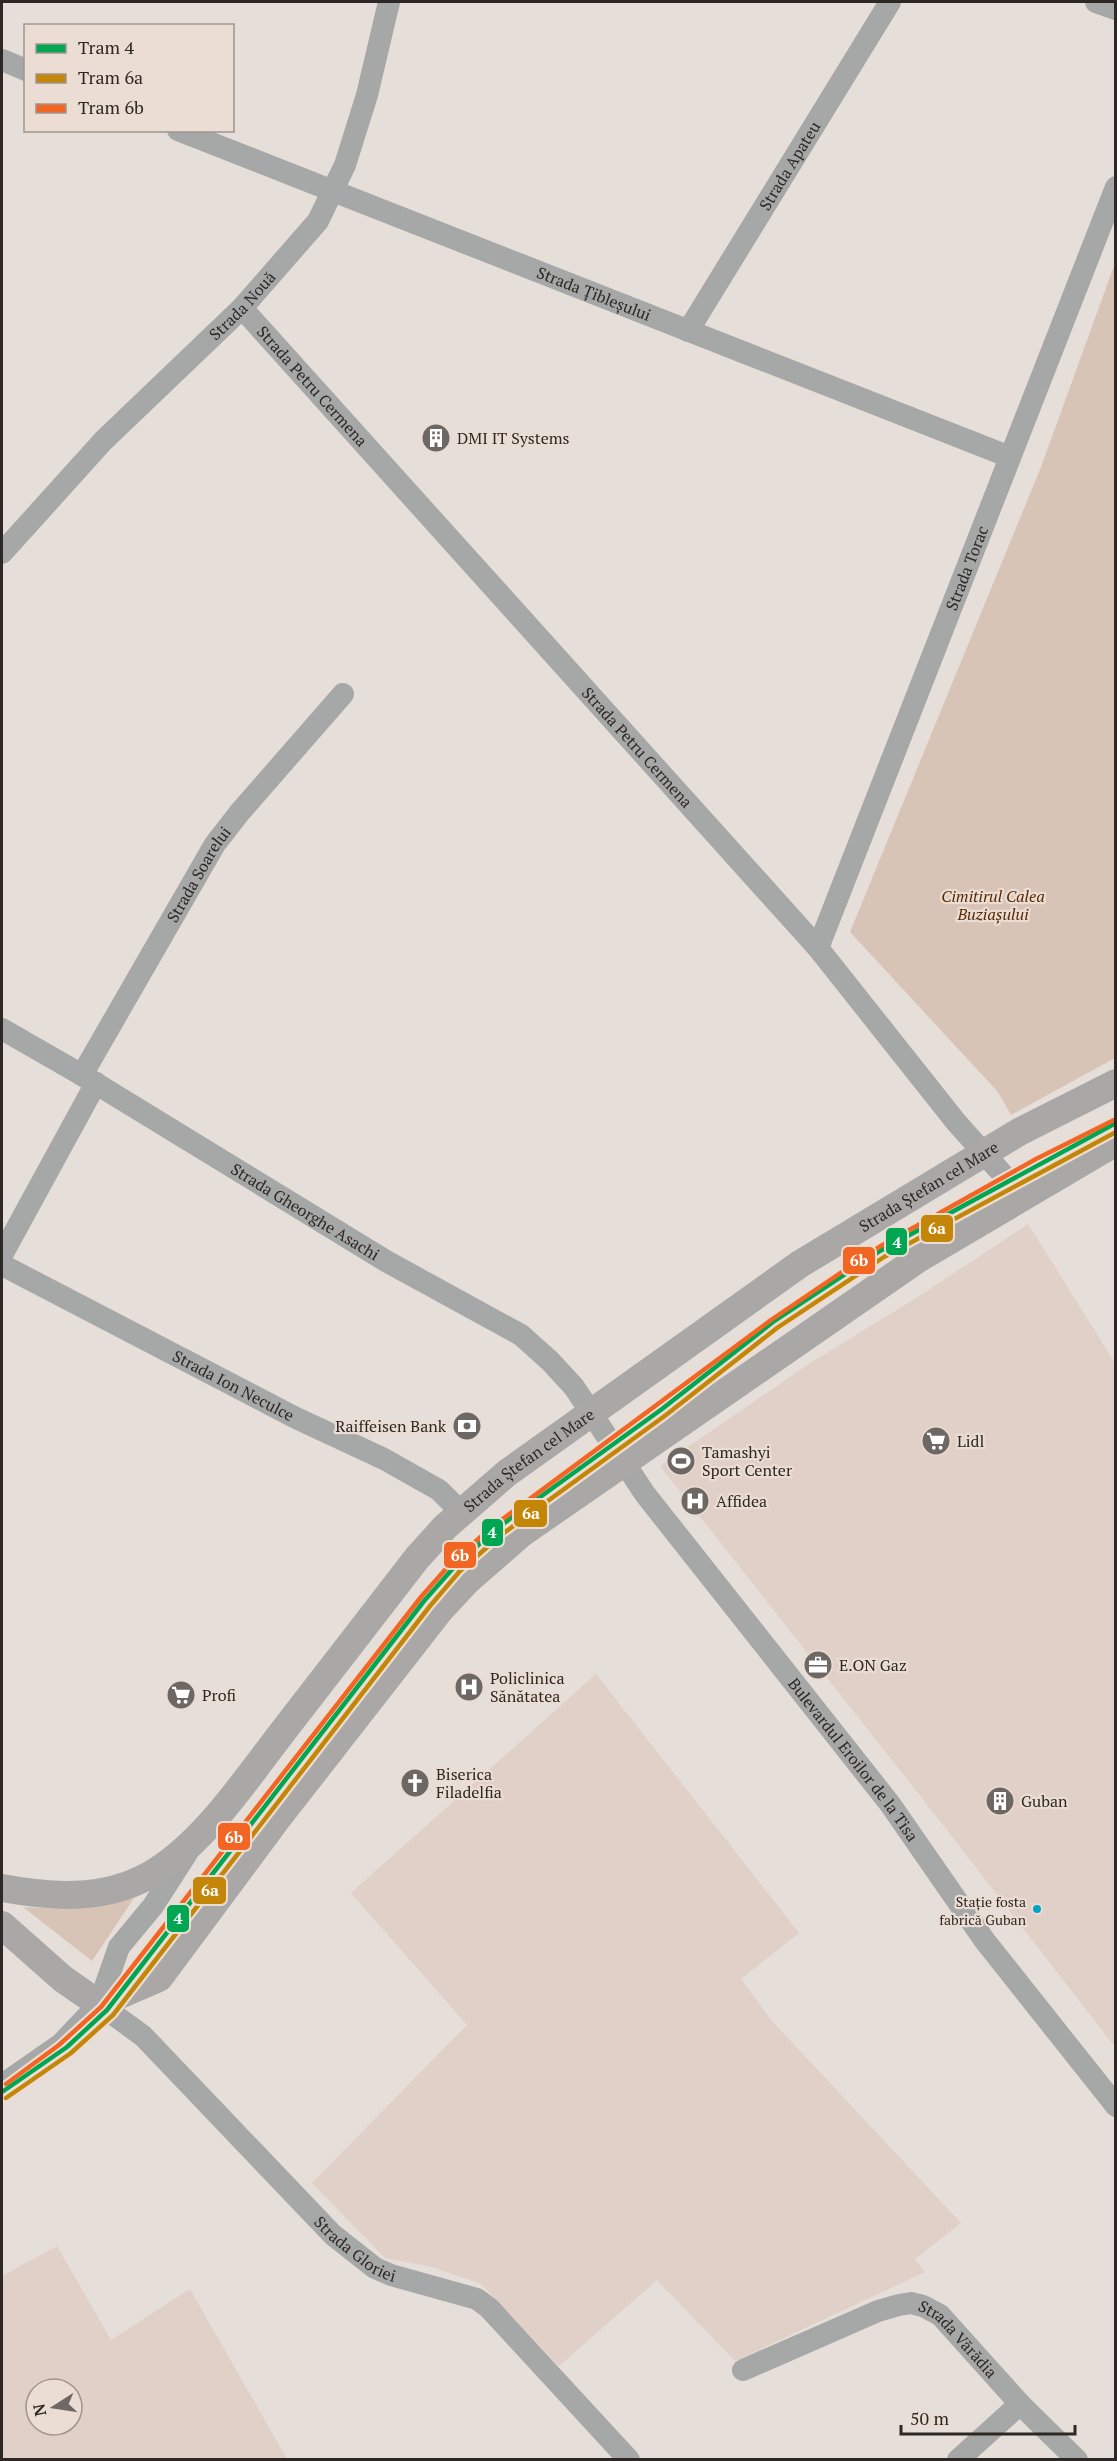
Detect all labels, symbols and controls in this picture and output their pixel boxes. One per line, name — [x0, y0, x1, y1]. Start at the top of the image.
legend — [24, 24, 234, 132]
text: Tram 4 — [78, 35, 135, 59]
text: Tram 6a — [78, 65, 143, 89]
text: Tram 6b — [78, 95, 144, 119]
street label: Strada Apateu — [754, 117, 825, 214]
street label: Strada Țibleșului — [534, 261, 654, 326]
street label: Strada Nouă — [204, 266, 280, 345]
street label: Strada Petru Cermena — [252, 321, 372, 451]
building icon: DMI IT Systems — [420, 422, 452, 454]
place label: DMI IT Systems — [457, 427, 570, 449]
street label: Strada Torac — [940, 523, 993, 614]
street label: Strada Petru Cermena — [577, 682, 698, 812]
street label: Strada Soarelui — [161, 822, 236, 926]
park label: Cimitirul Calea Buziașului — [941, 885, 1045, 925]
street label: Strada Ștefan cel Mare — [855, 1136, 1003, 1237]
street label: Strada Gheorghe Asachi — [227, 1158, 384, 1266]
line badge: 6a — [920, 1214, 954, 1243]
text: 6a — [928, 1217, 946, 1239]
line badge: 4 — [885, 1227, 908, 1256]
text: 4 — [892, 1231, 902, 1253]
line badge: 6b — [842, 1246, 876, 1275]
text: 6b — [850, 1249, 868, 1271]
street label: Strada Ion Neculce — [169, 1345, 298, 1426]
street label: Strada Ștefan cel Mare — [459, 1403, 599, 1517]
bank icon: Raiffeisen Bank — [451, 1410, 483, 1442]
place label: Raiffeisen Bank — [335, 1415, 447, 1437]
supermarket icon: Lidl — [920, 1425, 952, 1457]
place label: Lidl — [957, 1430, 984, 1452]
place label: Tamashyi Sport Center — [702, 1441, 793, 1481]
sports icon: Tamashyi Sport Center — [665, 1445, 697, 1477]
hospital icon: Affidea — [679, 1485, 711, 1517]
place label: Affidea — [716, 1490, 767, 1512]
line badge: 6a — [513, 1499, 548, 1528]
text: 6a — [522, 1502, 540, 1524]
line badge: 4 — [481, 1518, 504, 1547]
text: 4 — [487, 1521, 497, 1543]
line badge: 6b — [443, 1541, 477, 1569]
text: 6b — [451, 1544, 469, 1566]
office icon: E.ON Gaz — [802, 1649, 834, 1681]
place label: E.ON Gaz — [839, 1654, 907, 1676]
place label: Policlinica Sănătatea — [490, 1667, 564, 1707]
hospital icon: Policlinica Sănătatea — [453, 1671, 485, 1703]
street label: Bulevardul Eroilor de la Tisa — [783, 1673, 924, 1846]
supermarket icon: Profi — [165, 1679, 197, 1711]
place label: Profi — [202, 1684, 236, 1706]
place label: Biserica Filadelfia — [436, 1763, 502, 1803]
church icon: Biserica Filadelfia — [399, 1767, 431, 1799]
building icon: Guban — [984, 1785, 1016, 1817]
place label: Guban — [1021, 1790, 1068, 1812]
line badge: 6b — [217, 1822, 251, 1851]
text: 6b — [225, 1826, 243, 1848]
line badge: 6a — [192, 1876, 227, 1905]
text: 6a — [201, 1879, 219, 1901]
place label: Stație fosta fabrică Guban — [939, 1892, 1027, 1929]
marker: Stație fosta fabrică Guban — [1031, 1903, 1043, 1915]
line badge: 4 — [166, 1904, 190, 1933]
text: 4 — [173, 1907, 183, 1929]
street label: Strada Gloriei — [309, 2211, 399, 2287]
street label: Strada Vărădia — [915, 2295, 1002, 2383]
north arrow — [24, 2377, 84, 2437]
scale bar — [901, 2398, 1075, 2436]
text: N — [27, 2402, 51, 2418]
text: 50 m — [910, 2406, 950, 2430]

